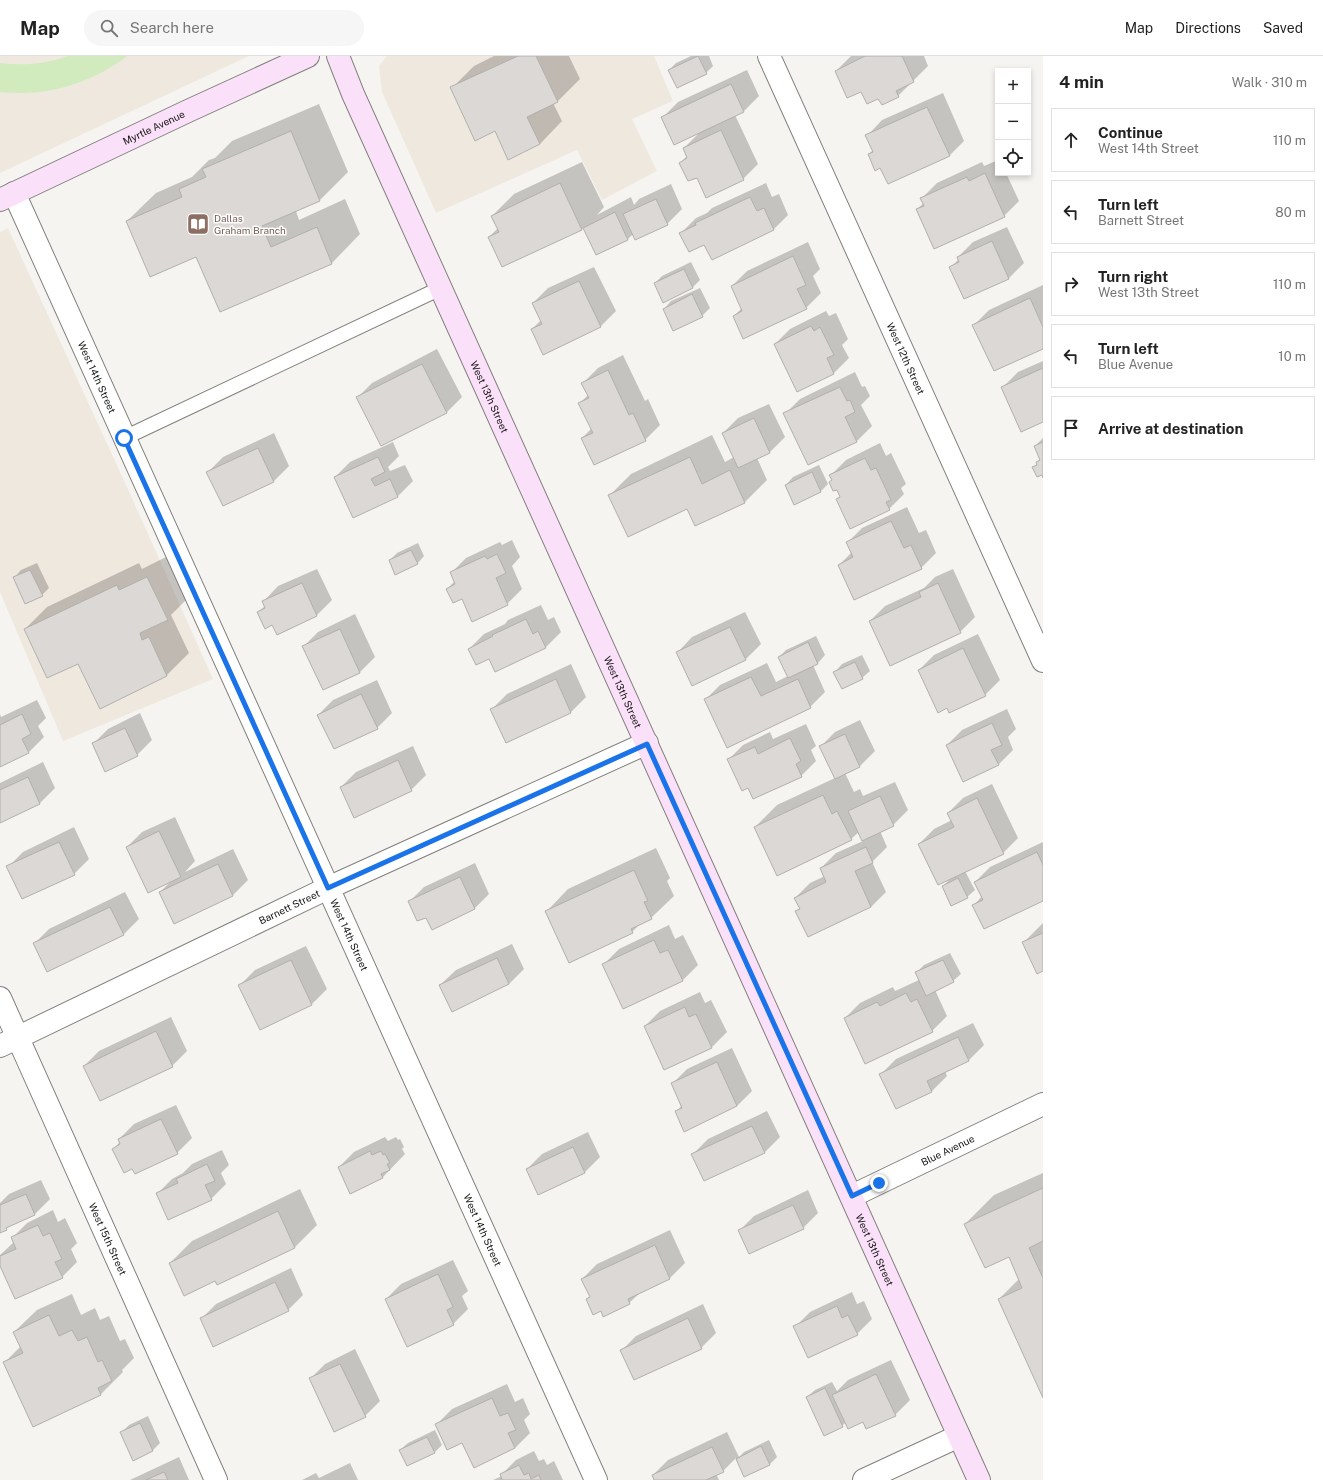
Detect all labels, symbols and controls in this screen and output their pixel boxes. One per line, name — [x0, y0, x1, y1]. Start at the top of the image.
search box — [84, 10, 364, 46]
text: Map — [20, 17, 60, 39]
icon: search — [98, 17, 120, 39]
text: Search here — [130, 19, 214, 36]
text: Map — [1125, 20, 1153, 36]
text: Directions — [1175, 20, 1241, 36]
text: Saved — [1263, 20, 1303, 36]
map controls — [995, 68, 1031, 176]
button: + — [995, 68, 1031, 104]
text: 4 min — [1059, 72, 1104, 92]
text: Walk · 310 m — [1232, 75, 1307, 90]
button: − — [995, 104, 1031, 140]
street label: Myrtle Avenue — [121, 107, 187, 147]
text: Continue — [1098, 124, 1163, 141]
icon: ahead — [1060, 129, 1082, 151]
text: 110 m — [1273, 133, 1306, 148]
button: locate — [995, 140, 1031, 176]
text: West 14th Street — [1098, 141, 1199, 156]
text: Turn left — [1098, 196, 1159, 213]
icon: left — [1060, 201, 1082, 223]
text: 80 m — [1275, 205, 1306, 220]
library icon: Dallas Graham Branch — [185, 211, 211, 237]
place label: Dallas Graham Branch — [214, 212, 286, 236]
text: Barnett Street — [1098, 213, 1184, 228]
text: Turn right — [1098, 268, 1168, 285]
icon: right — [1060, 273, 1082, 295]
text: 110 m — [1273, 277, 1306, 292]
text: West 13th Street — [1098, 285, 1199, 300]
street label: West 12th Street — [885, 321, 927, 396]
street label: West 14th Street — [76, 339, 119, 415]
text: Turn left — [1098, 340, 1159, 357]
icon: left — [1060, 345, 1082, 367]
text: 10 m — [1278, 349, 1306, 364]
text: Blue Avenue — [1098, 357, 1173, 372]
street label: West 13th Street — [468, 359, 511, 435]
icon: arrive — [1060, 417, 1082, 439]
text: Arrive at destination — [1098, 420, 1243, 437]
route start — [115, 429, 133, 447]
street label: West 13th Street — [602, 654, 645, 730]
street label: Barnett Street — [257, 887, 322, 927]
street label: West 14th Street — [328, 897, 371, 973]
street label: Blue Avenue — [919, 1132, 976, 1168]
route end — [870, 1174, 888, 1192]
street label: West 14th Street — [461, 1192, 504, 1268]
street label: West 15th Street — [87, 1201, 129, 1277]
street label: West 13th Street — [854, 1212, 897, 1288]

